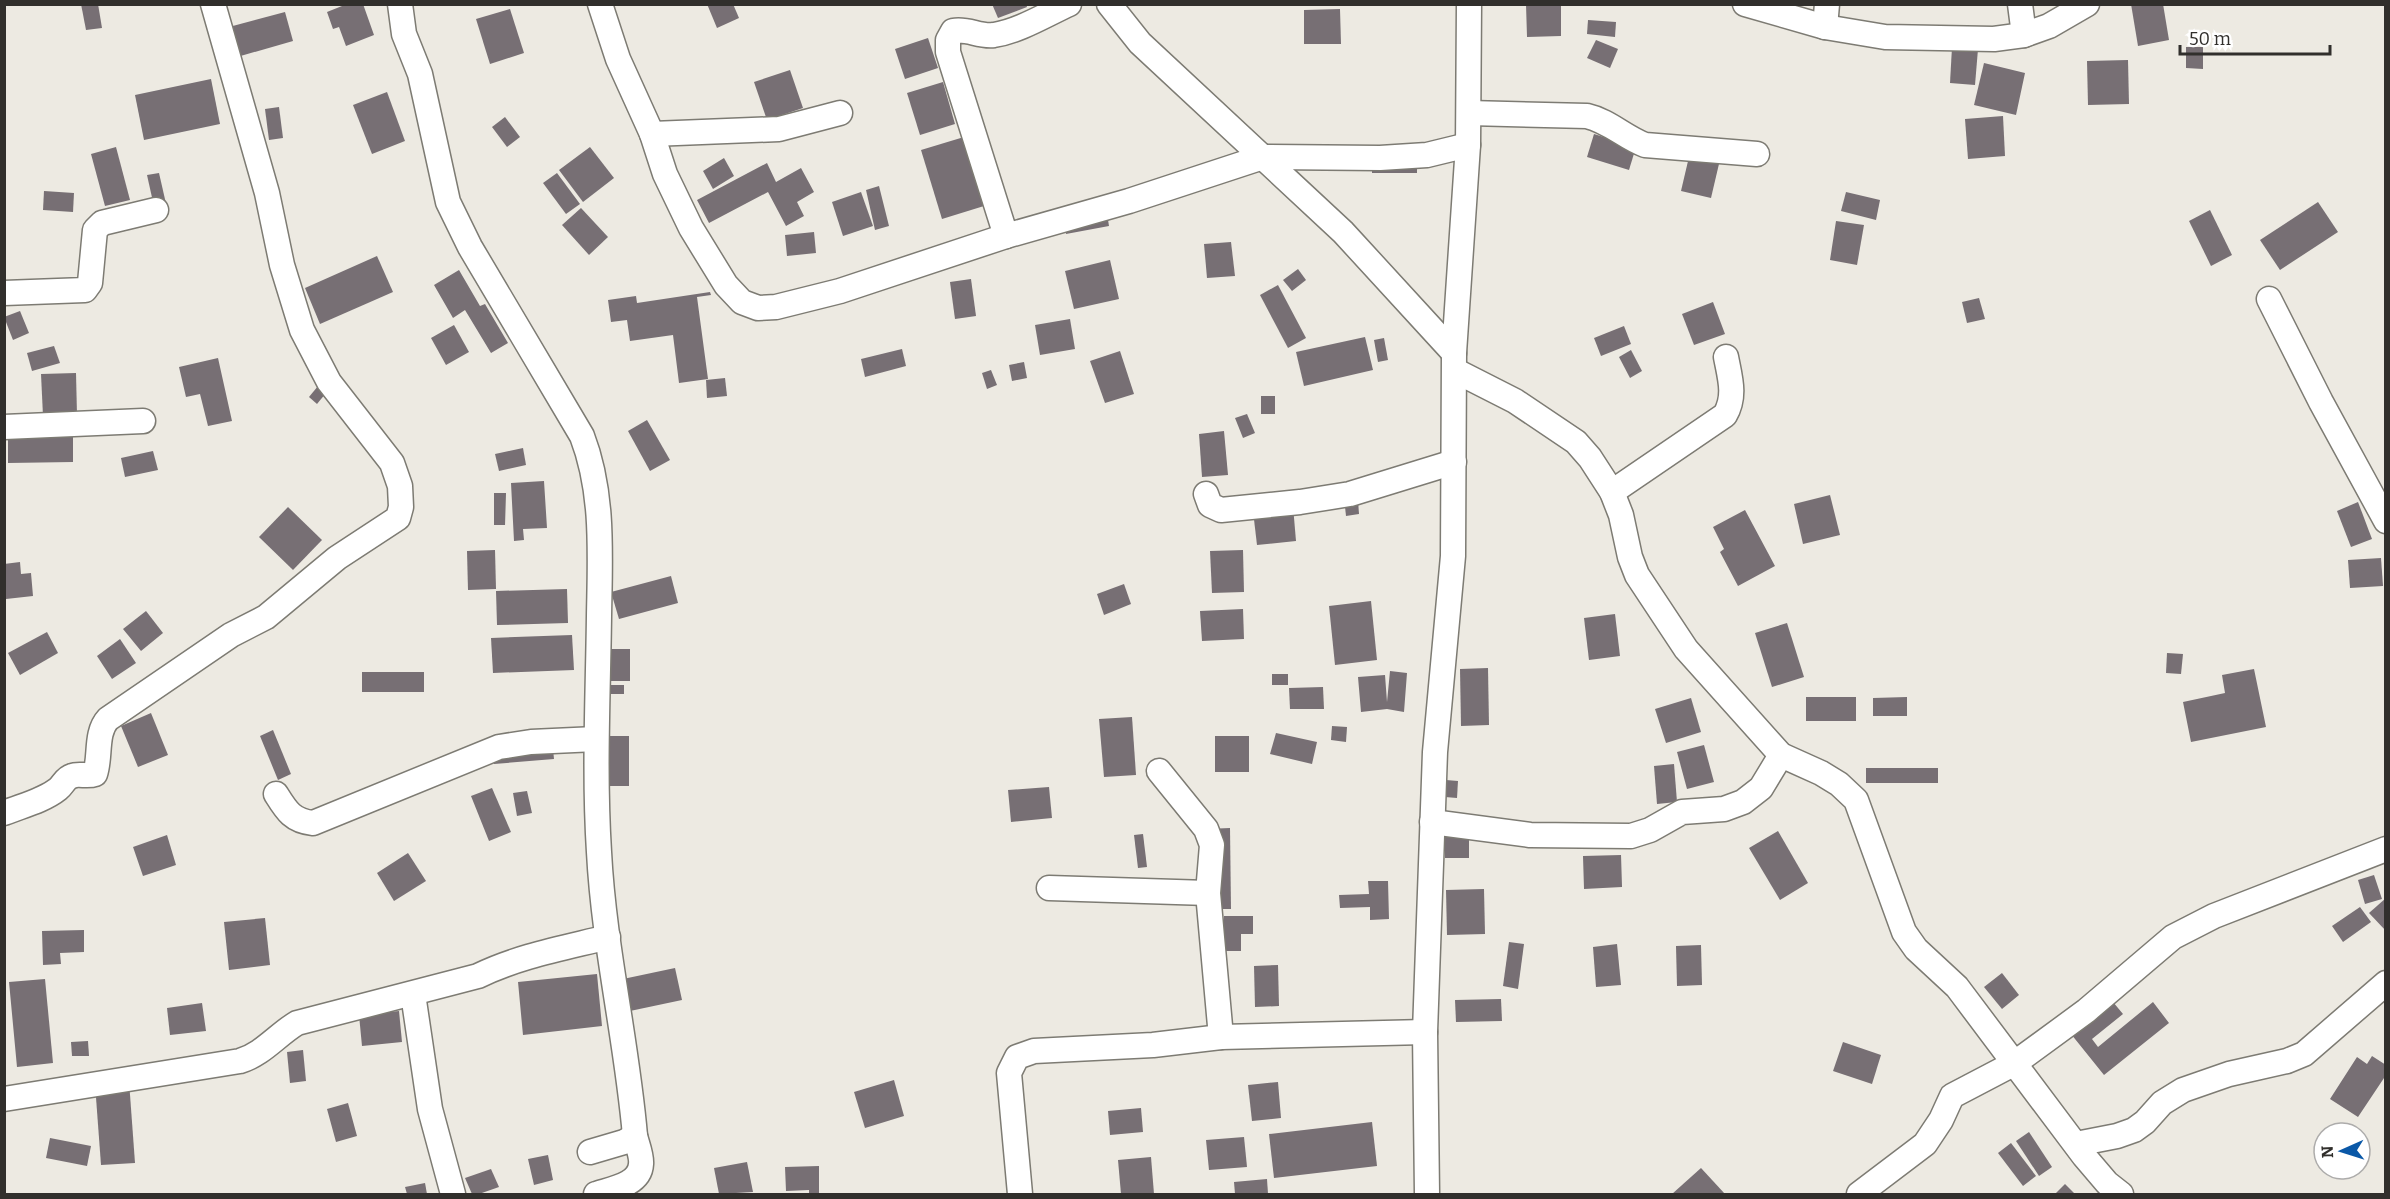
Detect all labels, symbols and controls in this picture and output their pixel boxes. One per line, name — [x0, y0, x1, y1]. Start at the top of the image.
scale bar — [2180, 18, 2330, 56]
text: 50 m — [2189, 28, 2231, 50]
north arrow — [2312, 1121, 2372, 1181]
text: N — [2318, 1145, 2337, 1158]

